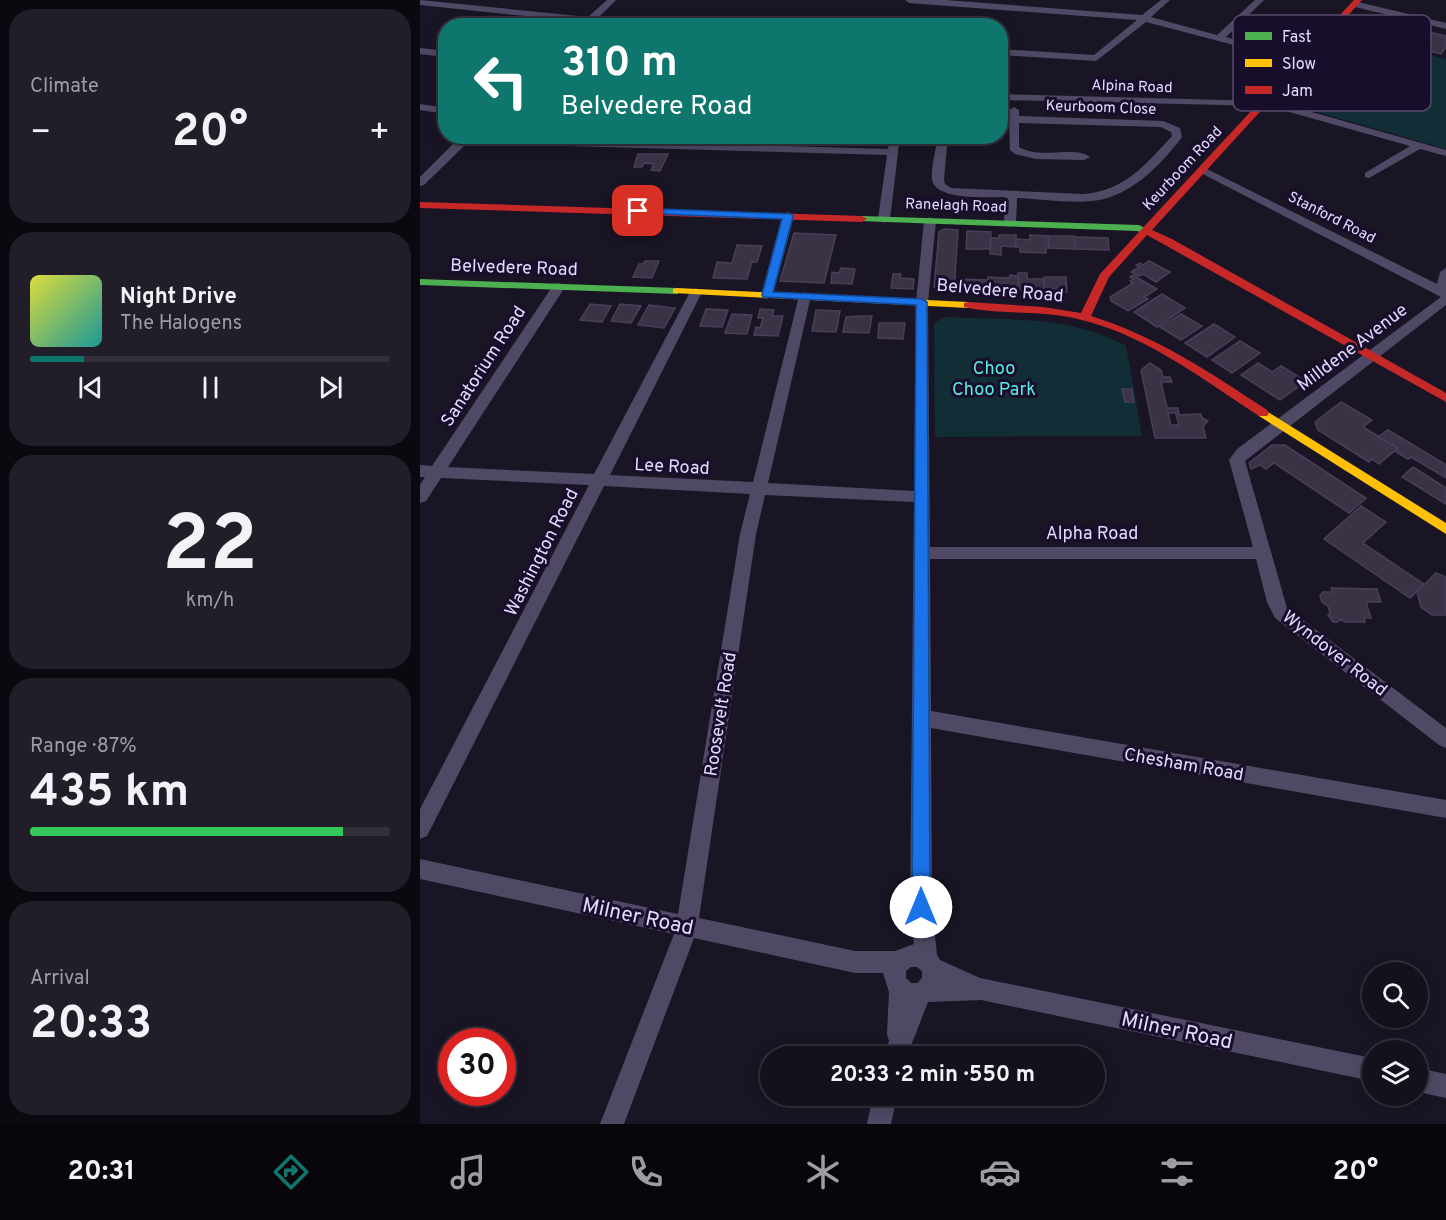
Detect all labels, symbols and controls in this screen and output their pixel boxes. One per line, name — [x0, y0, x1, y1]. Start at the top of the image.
legend — [1233, 15, 1431, 111]
text: Fast — [1282, 28, 1312, 48]
text: 310 m — [561, 38, 678, 91]
icon: left — [462, 42, 540, 120]
text: Slow — [1282, 55, 1316, 75]
text: Climate — [30, 74, 99, 100]
street label: Alpina Road — [1091, 77, 1173, 98]
text: Jam — [1282, 82, 1313, 102]
text: Belvedere Road — [561, 90, 752, 124]
street label: Keurboom Close — [1045, 97, 1157, 120]
text: 20° — [172, 105, 248, 162]
text: − — [30, 113, 51, 155]
text: + — [369, 113, 390, 155]
street label: Keurboom Road — [1139, 123, 1227, 215]
pin — [612, 185, 663, 236]
street label: Stanford Road — [1284, 188, 1378, 249]
icon: arrive — [621, 194, 654, 227]
street label: Ranelagh Road — [905, 195, 1007, 218]
street label: Belvedere Road — [450, 255, 578, 282]
street label: Belvedere Road — [935, 274, 1064, 309]
text: Night Drive — [120, 284, 237, 311]
street label: Milldene Avenue — [1293, 299, 1413, 397]
street label: Sanatorium Road — [437, 302, 532, 432]
text: The Halogens — [120, 311, 242, 337]
park label: Choo Choo Park — [952, 358, 1036, 402]
icon: previous — [74, 371, 107, 404]
icon: pause — [194, 371, 227, 404]
icon: next — [314, 371, 347, 404]
street label: Lee Road — [634, 454, 710, 481]
street label: Washington Road — [500, 485, 584, 620]
text: 22 — [162, 499, 258, 598]
street label: Alpha Road — [1046, 523, 1138, 546]
text: km/h — [186, 588, 234, 614]
street label: Wyndover Road — [1277, 606, 1391, 702]
street label: Roosevelt Road — [700, 650, 743, 778]
text: Range · 87% — [30, 734, 137, 760]
street label: Chesham Road — [1122, 744, 1245, 787]
text: 435 km — [30, 765, 189, 822]
position arrow — [889, 875, 953, 939]
street label: Milner Road — [580, 893, 696, 942]
map controls — [1362, 962, 1428, 1106]
button: search — [1362, 962, 1428, 1028]
text: Arrival — [30, 966, 90, 992]
text: 20:33 — [30, 997, 152, 1054]
street label: Milner Road — [1119, 1007, 1235, 1056]
speed limit sign: 30 — [438, 1028, 516, 1106]
button: layers — [1362, 1040, 1428, 1106]
text: 20:33 · 2 min · 550 m — [830, 1062, 1035, 1089]
icon: directions — [270, 1151, 312, 1193]
icon: music — [447, 1151, 489, 1193]
icon: phone — [625, 1151, 667, 1193]
icon: climate — [802, 1151, 844, 1193]
icon: car — [979, 1151, 1021, 1193]
icon: filters — [1156, 1151, 1198, 1193]
text: 20:31 — [68, 1155, 135, 1189]
text: 20° — [1333, 1155, 1378, 1189]

